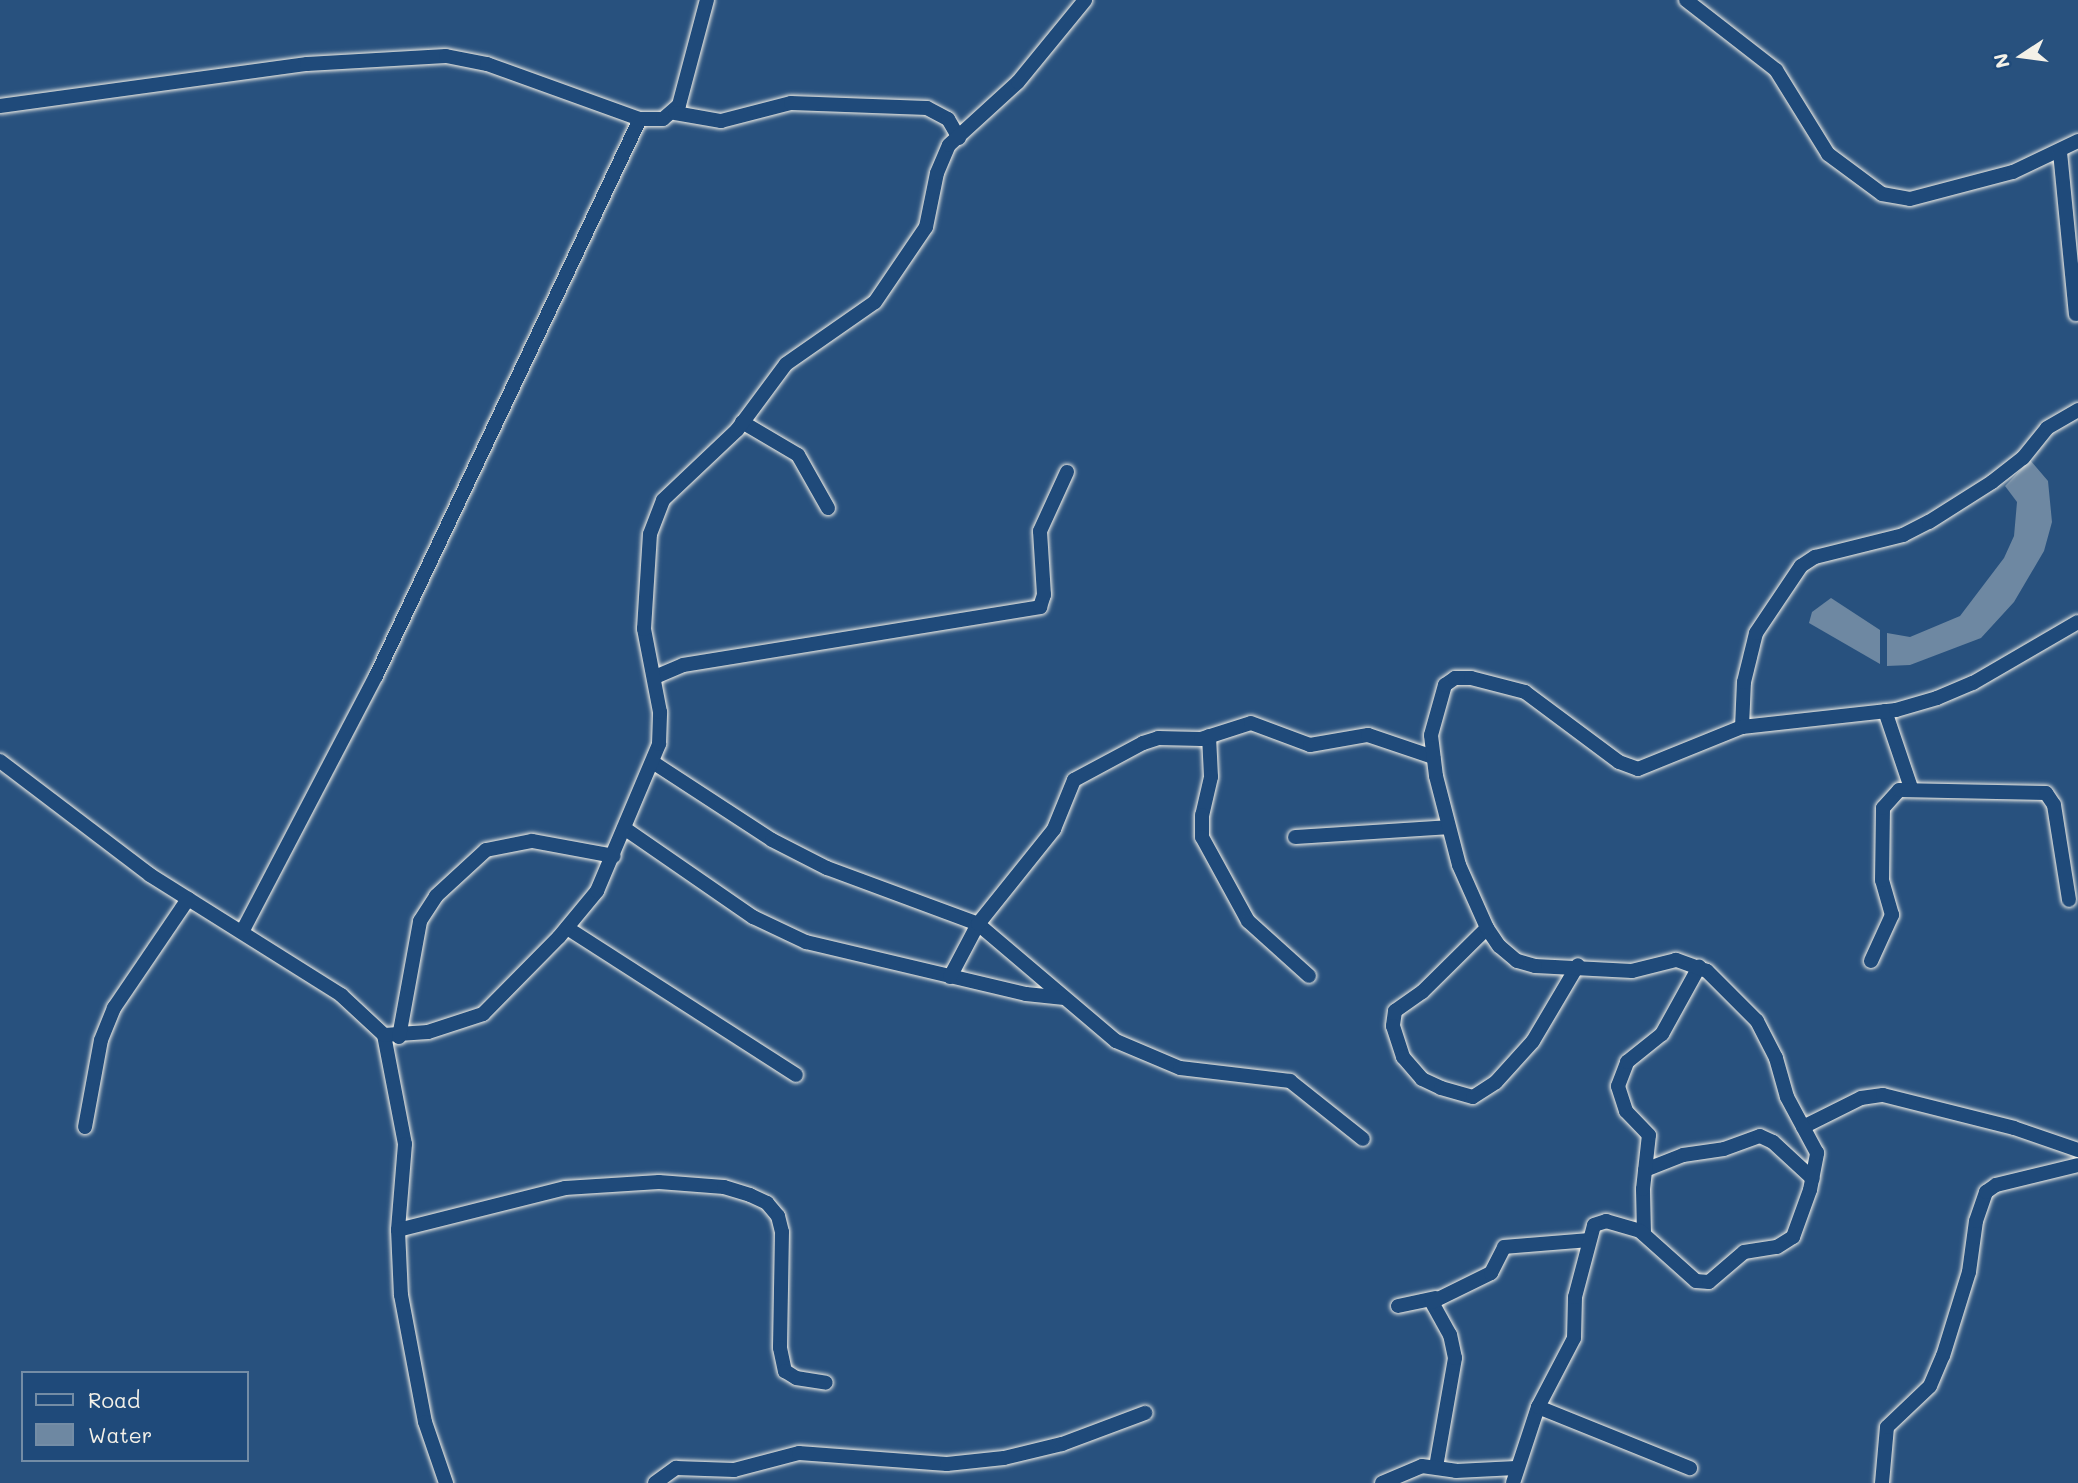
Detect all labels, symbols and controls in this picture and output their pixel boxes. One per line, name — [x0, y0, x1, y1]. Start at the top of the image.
north arrow — [1987, 21, 2057, 91]
text: N — [1987, 51, 2015, 71]
legend — [21, 1371, 248, 1462]
text: Road — [88, 1386, 140, 1413]
text: Water — [88, 1421, 152, 1448]

